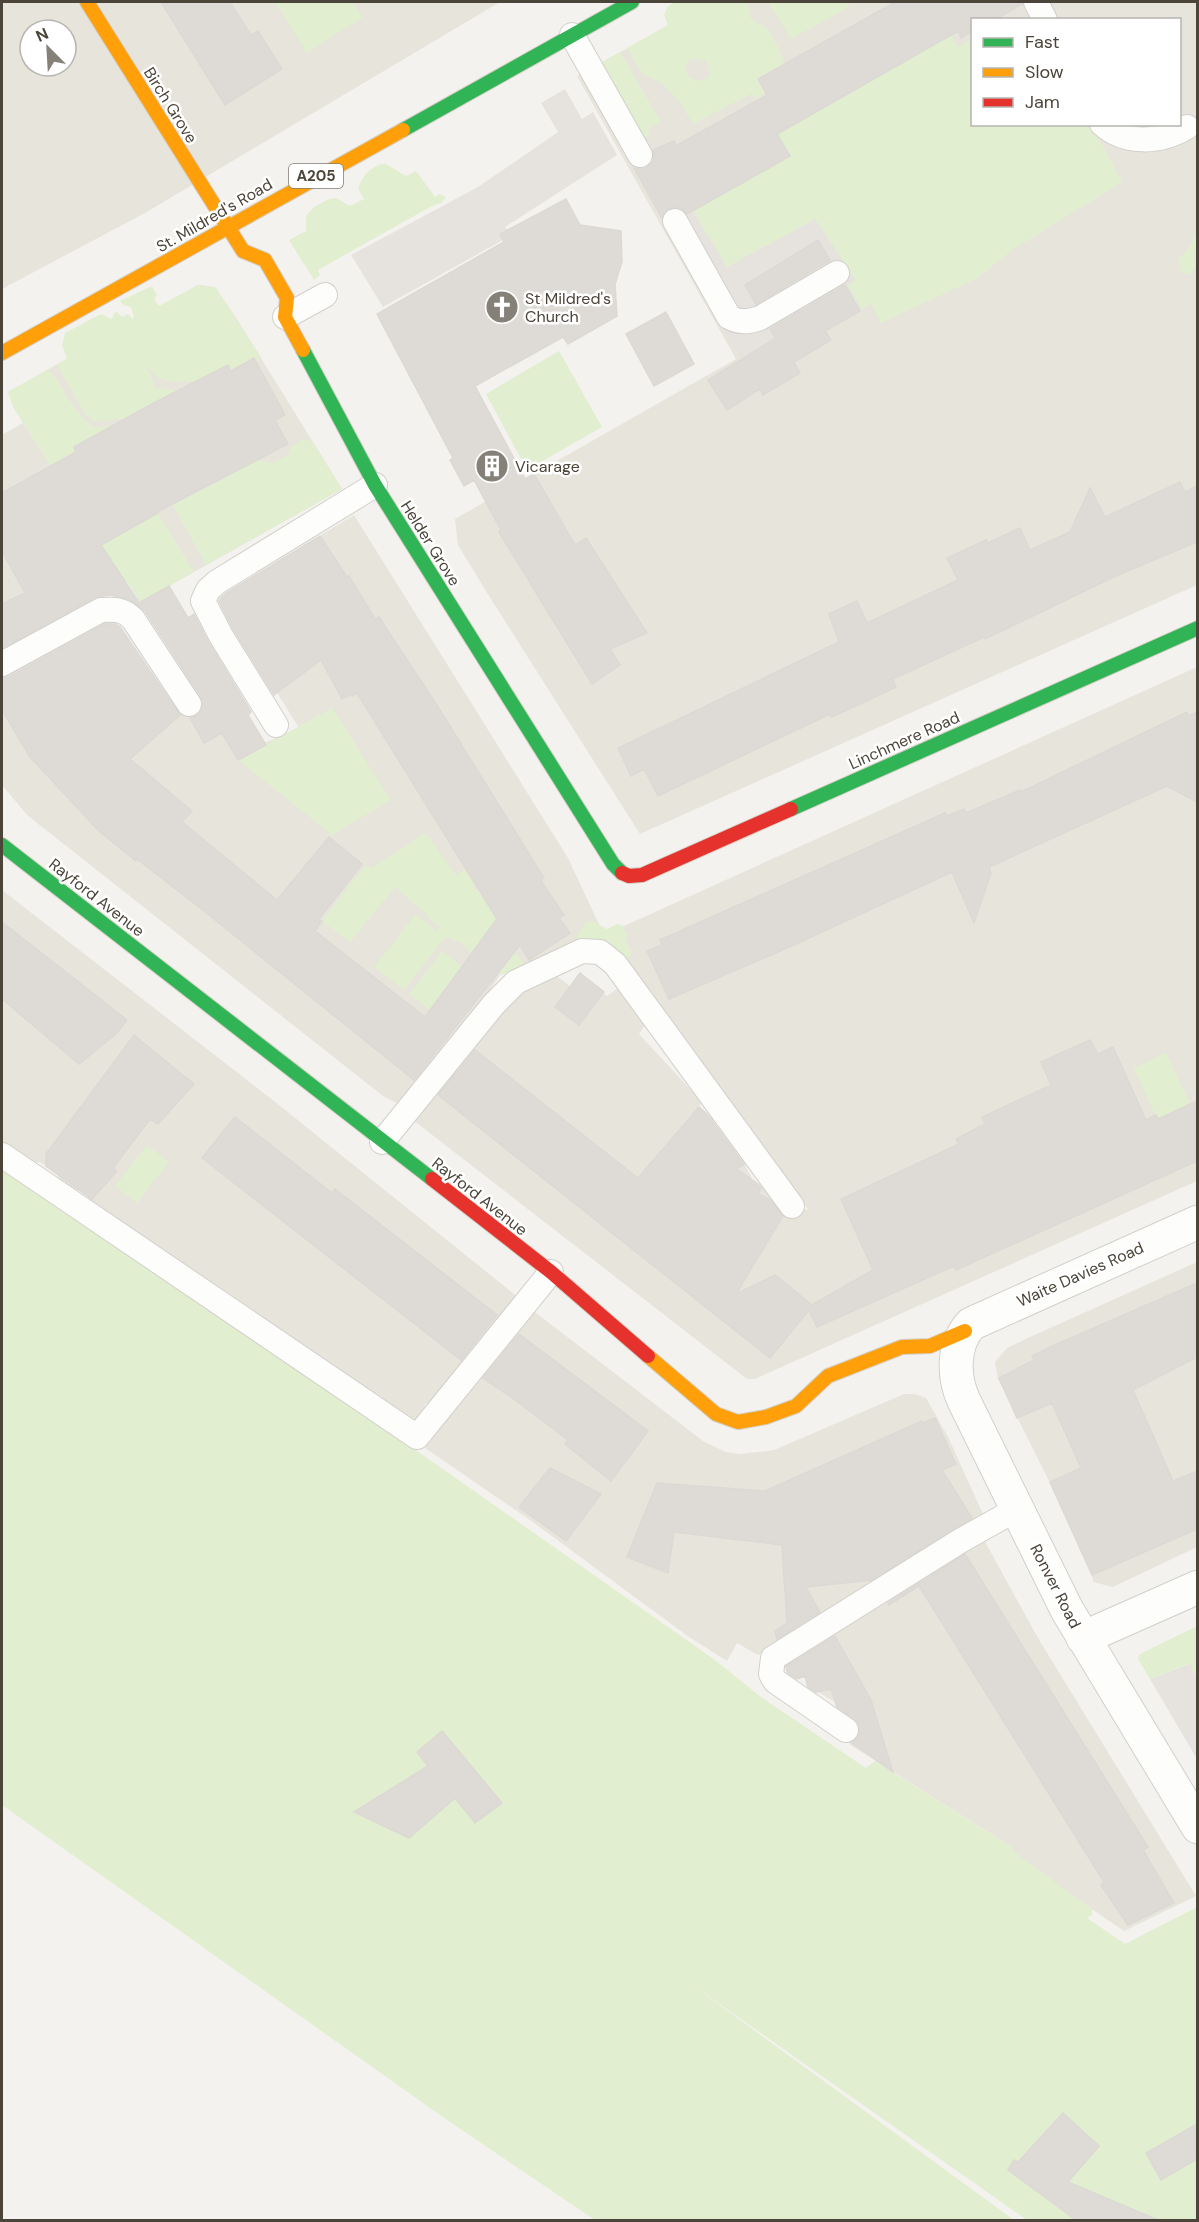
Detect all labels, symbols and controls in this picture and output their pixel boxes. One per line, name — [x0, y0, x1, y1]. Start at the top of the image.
north arrow — [18, 18, 78, 78]
legend — [971, 18, 1181, 126]
text: N — [33, 23, 52, 47]
text: Fast — [1025, 30, 1060, 54]
text: Slow — [1025, 60, 1064, 84]
street label: Birch Grove — [139, 63, 202, 147]
text: Jam — [1025, 90, 1060, 114]
road number: A205 — [289, 164, 343, 188]
street label: St. Mildred's Road — [152, 174, 276, 257]
place label: St Mildred's Church — [525, 288, 611, 327]
church icon: St Mildred's Church — [484, 289, 520, 325]
building icon: Vicarage — [474, 448, 510, 484]
place label: Vicarage — [515, 456, 580, 477]
street label: Helder Grove — [396, 497, 465, 590]
street label: Linchmere Road — [845, 707, 963, 774]
street label: Rayford Avenue — [45, 854, 149, 941]
street label: Rayford Avenue — [428, 1153, 532, 1240]
street label: Waite Davies Road — [1013, 1237, 1147, 1312]
street label: Ronver Road — [1025, 1540, 1086, 1632]

